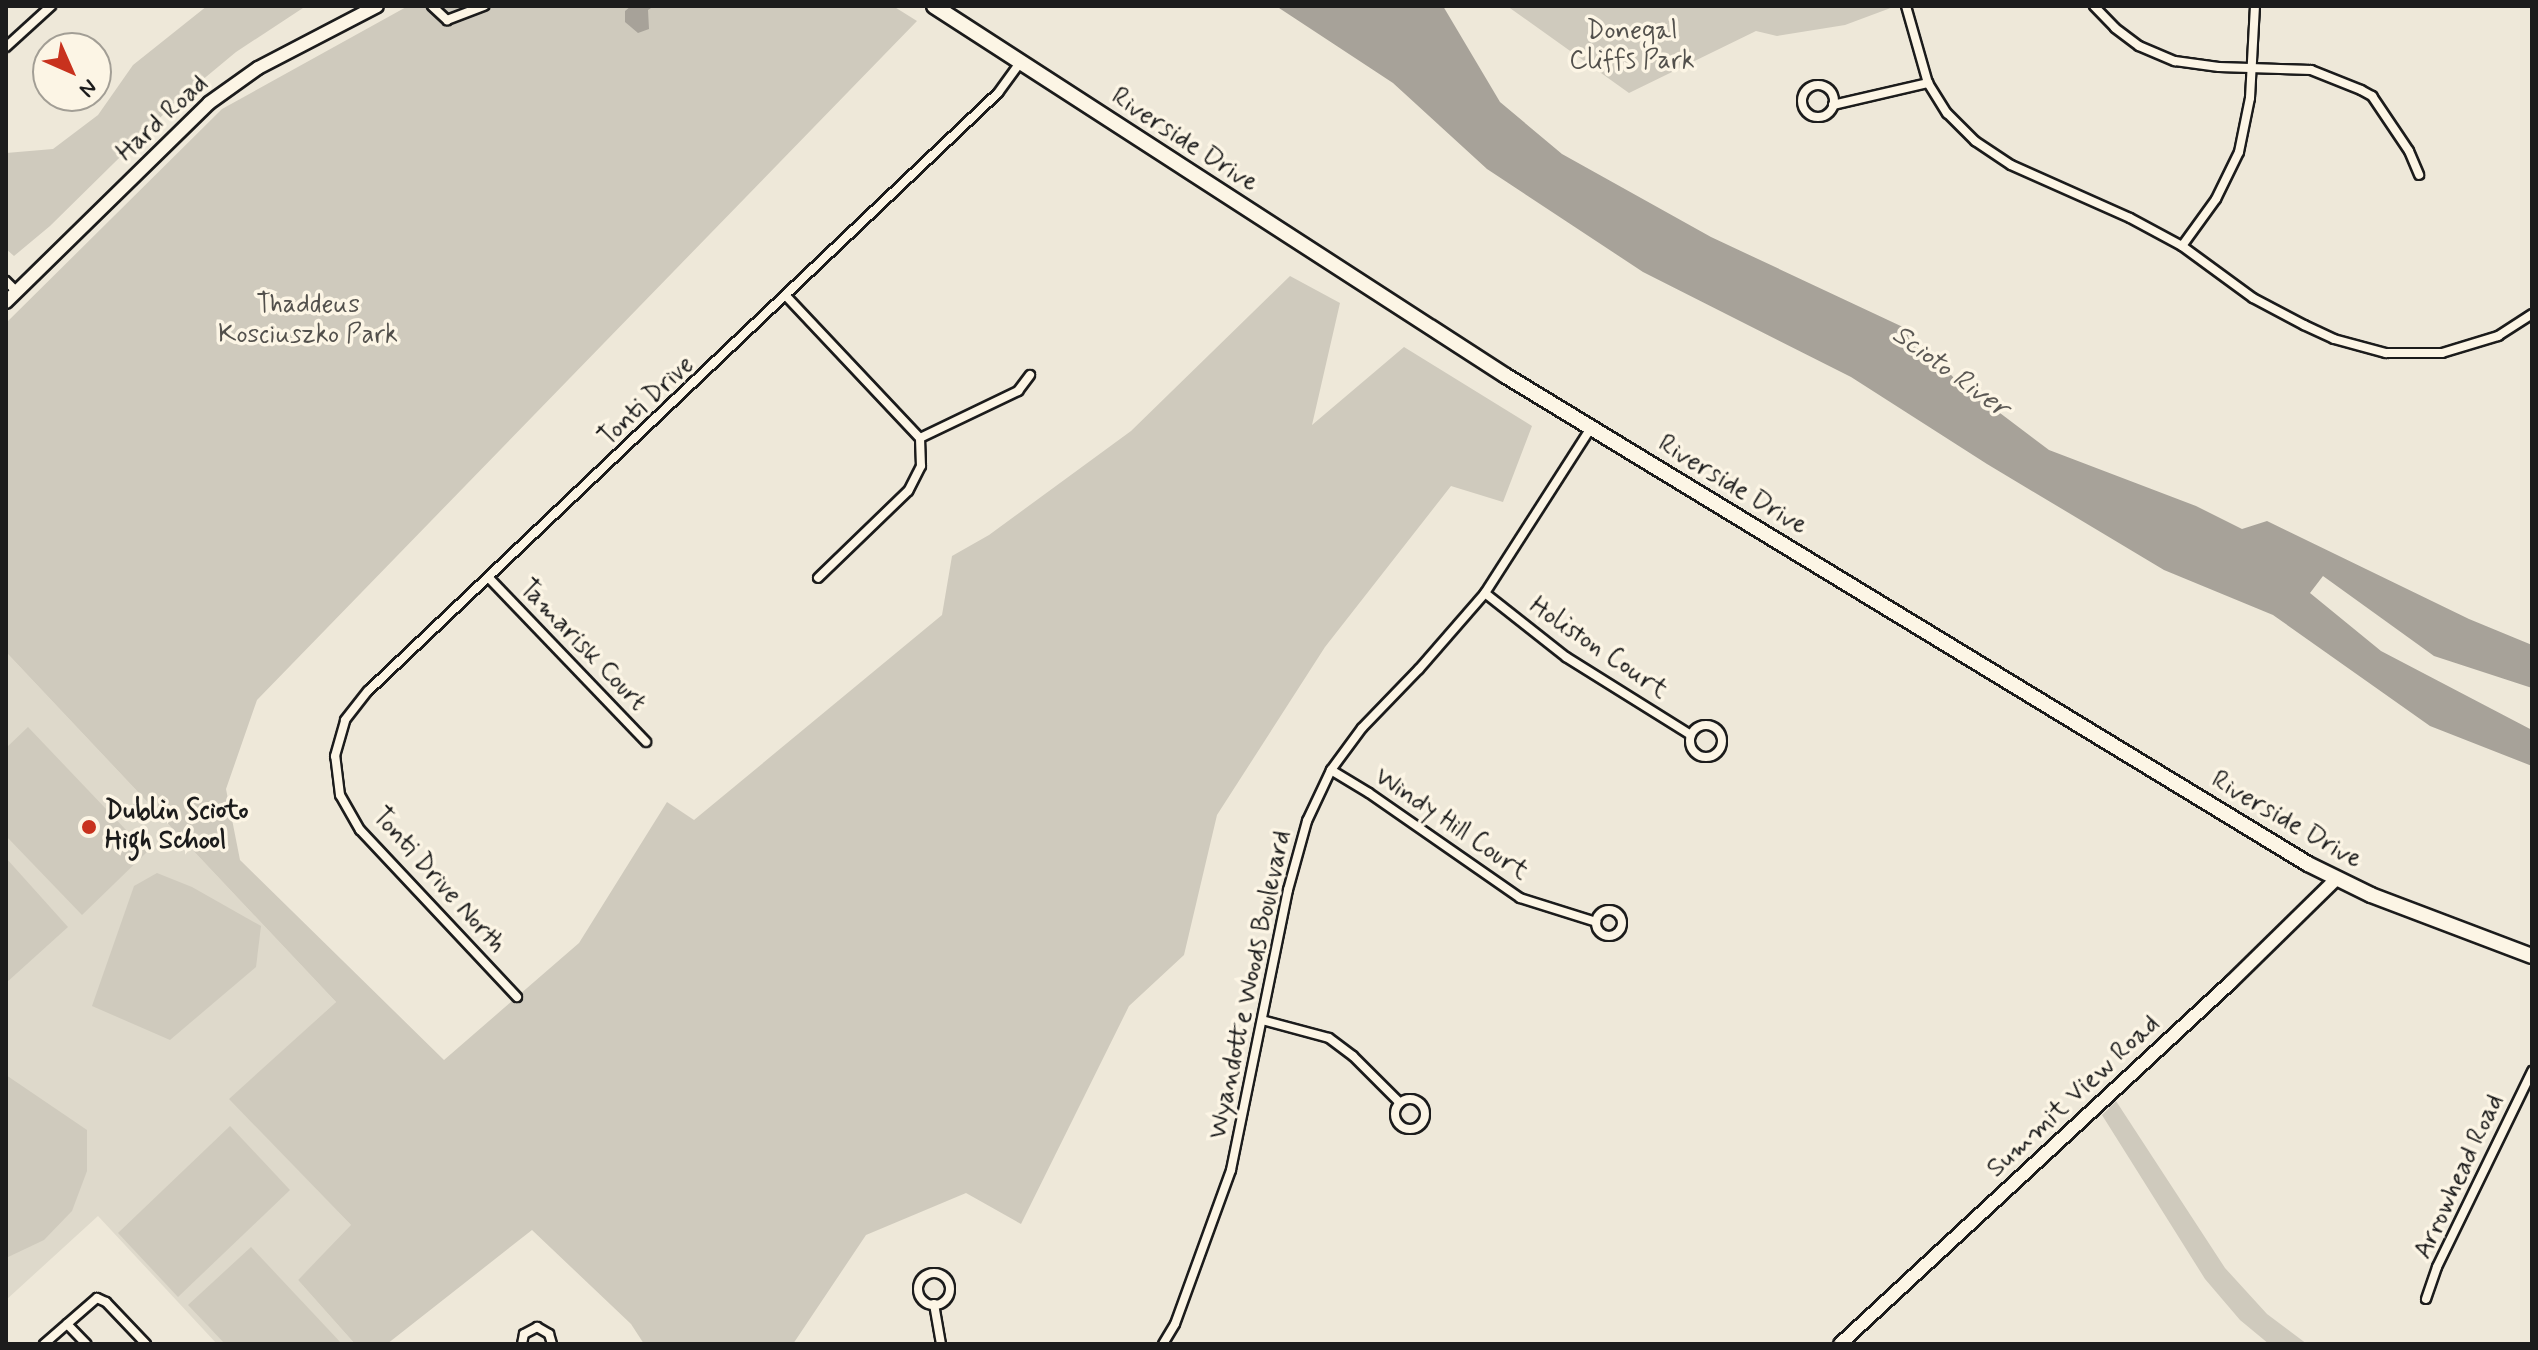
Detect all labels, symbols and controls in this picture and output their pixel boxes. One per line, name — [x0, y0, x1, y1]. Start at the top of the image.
park label: Donegal Cliffs Park — [1569, 16, 1695, 78]
north arrow — [32, 32, 112, 112]
street label: Hard Road — [111, 69, 215, 169]
text: N — [72, 72, 103, 103]
street label: Riverside Drive — [1106, 83, 1262, 199]
park label: Thaddeus Kosciuszko Park — [218, 290, 398, 352]
water label: Scioto River — [1885, 318, 2015, 426]
street label: Tonti Drive — [593, 350, 701, 454]
street label: Riverside Drive — [1653, 430, 1811, 542]
street label: Tamarisk Court — [510, 572, 654, 720]
street label: Holiston Court — [1525, 593, 1671, 705]
street label: Windy Hill Court — [1367, 762, 1535, 888]
street label: Riverside Drive — [2206, 766, 2366, 876]
place label: Dublin Scioto High School — [105, 796, 248, 858]
street label: Tonti Drive North — [364, 801, 512, 961]
marker: Dublin Scioto High School — [80, 818, 98, 836]
street label: Wyandotte Woods Boulevard — [1203, 827, 1299, 1143]
street label: Summit View Road — [1984, 1011, 2164, 1183]
street label: Arrowhead Road — [2408, 1090, 2512, 1264]

